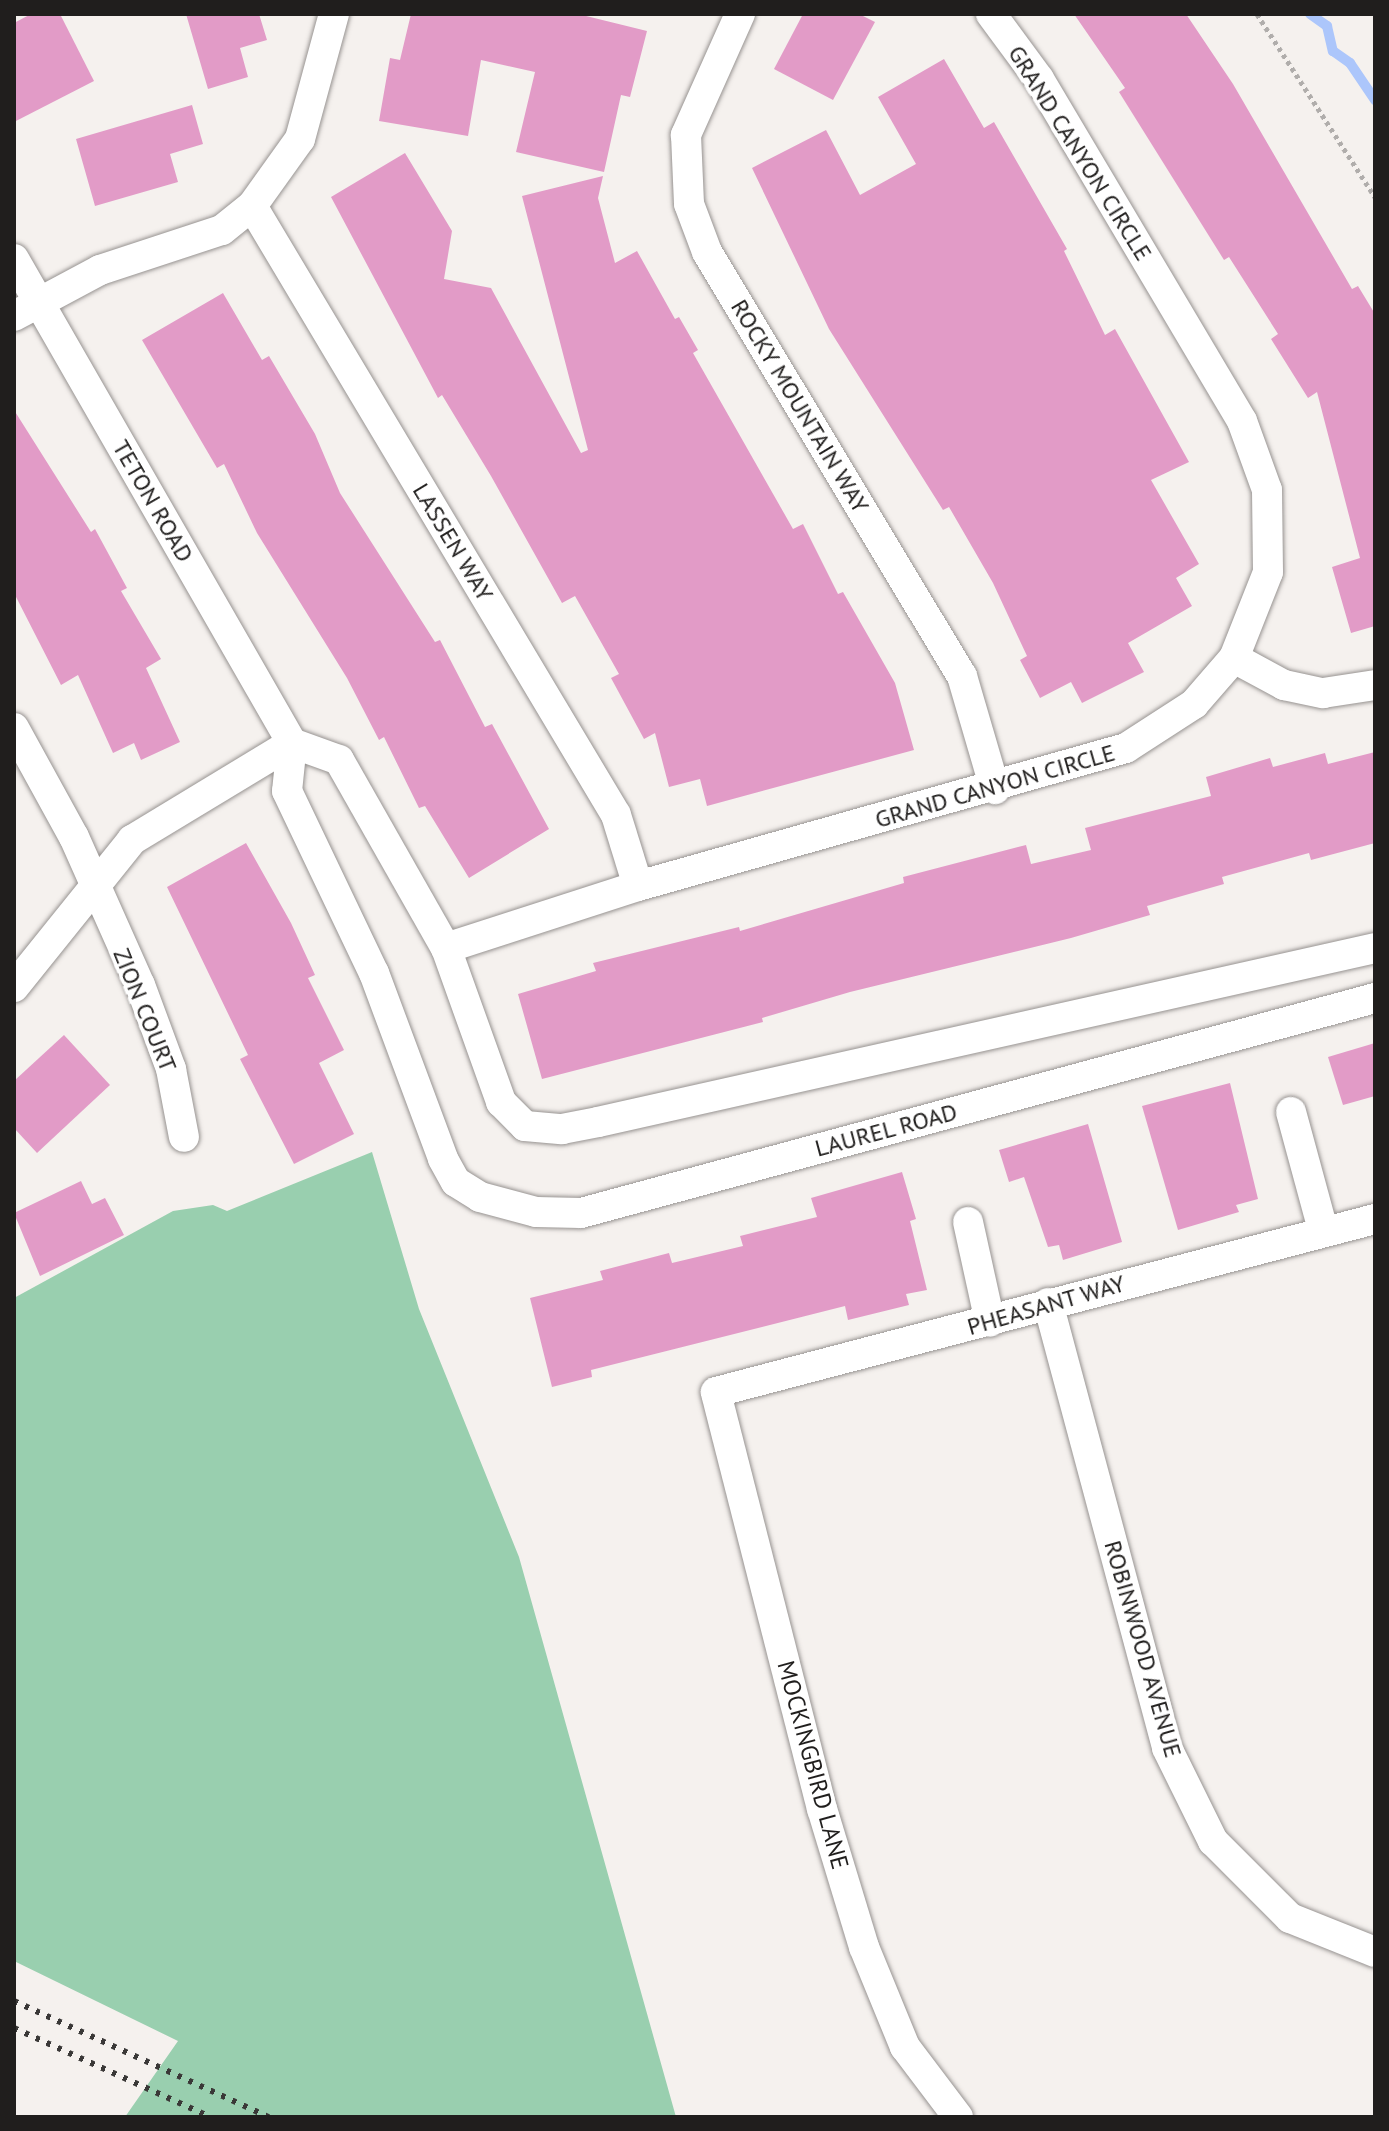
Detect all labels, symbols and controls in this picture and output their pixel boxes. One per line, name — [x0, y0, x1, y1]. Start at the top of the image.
street label: GRAND CANYON CIRCLE — [1002, 40, 1158, 266]
street label: ROCKY MOUNTAIN WAY — [725, 294, 875, 518]
street label: TETON ROAD — [107, 435, 199, 567]
street label: LASSEN WAY — [407, 478, 499, 606]
street label: GRAND CANYON CIRCLE — [872, 738, 1118, 834]
street label: ZION COURT — [107, 944, 183, 1076]
street label: LAUREL ROAD — [811, 1097, 961, 1163]
street label: PHEASANT WAY — [963, 1269, 1129, 1341]
street label: ROBINWOOD AVENUE — [1098, 1537, 1188, 1761]
street label: MOCKINGBIRD LANE — [771, 1658, 855, 1872]

